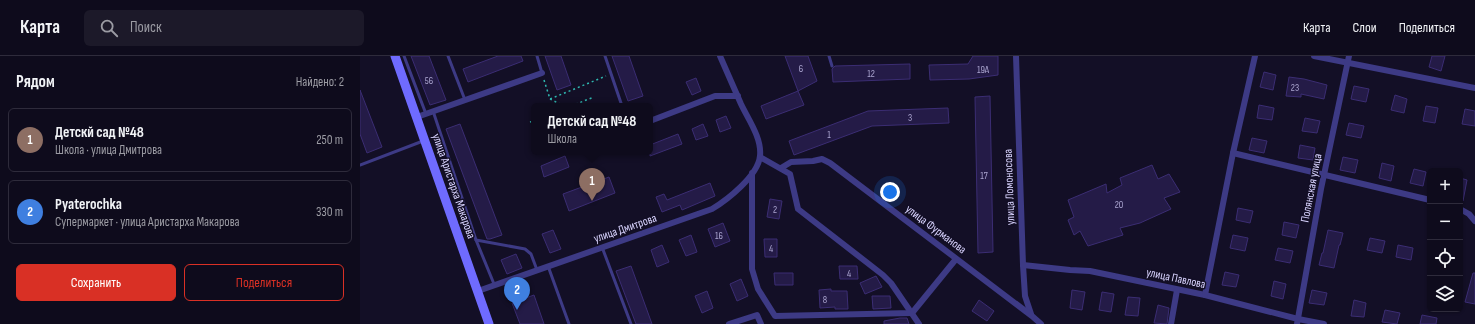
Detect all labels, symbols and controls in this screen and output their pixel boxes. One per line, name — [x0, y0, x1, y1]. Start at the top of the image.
search box — [84, 10, 364, 46]
text: Карта — [20, 16, 60, 39]
icon: search — [98, 17, 120, 39]
text: Поиск — [130, 18, 162, 37]
text: Карта — [1303, 19, 1331, 36]
text: Слои — [1353, 19, 1377, 36]
text: Поделиться — [1399, 19, 1455, 36]
house number: 6 — [799, 63, 803, 75]
house number: 19А — [977, 64, 990, 76]
house number: 12 — [867, 68, 875, 80]
text: Рядом — [16, 72, 55, 92]
text: Найдено: 2 — [296, 74, 344, 90]
house number: 56 — [425, 75, 433, 87]
house number: 23 — [1291, 82, 1299, 94]
popup — [531, 103, 653, 155]
text: Детскй сад №48 — [548, 112, 636, 131]
house number: 3 — [908, 112, 912, 124]
text: Детскй сад №48 — [55, 123, 144, 142]
house number: 1 — [827, 129, 831, 141]
text: Школа — [548, 131, 577, 147]
text: 1 — [27, 132, 33, 148]
text: 250 m — [316, 132, 343, 148]
street label: улица Аристарха Макарова — [428, 132, 479, 241]
text: Школа · улица Дмитрова — [55, 142, 162, 158]
street label: улица Ломоносова — [1001, 148, 1018, 225]
street label: Полянская улица — [1297, 152, 1326, 224]
pin: 1 — [579, 168, 605, 201]
map controls — [1427, 168, 1463, 312]
button: + — [1427, 168, 1463, 204]
house number: 17 — [980, 170, 988, 182]
your location — [880, 182, 900, 202]
text: Pyaterochka — [55, 195, 122, 214]
house number: 20 — [1115, 199, 1123, 211]
street label: улица Фурманова — [902, 202, 969, 257]
text: 2 — [27, 204, 33, 220]
text: 330 m — [316, 204, 343, 220]
house number: 2 — [773, 204, 777, 216]
button: − — [1427, 204, 1463, 240]
street label: улица Дмитрова — [592, 211, 659, 246]
text: Супермаркет · улица Аристарха Макарова — [55, 214, 240, 230]
house number: 16 — [715, 230, 723, 242]
button: locate — [1427, 240, 1463, 276]
house number: 4 — [769, 243, 773, 255]
button: Сохранить — [16, 264, 176, 301]
button: Поделиться — [184, 264, 344, 301]
street label: улица Павлова — [1145, 265, 1207, 292]
house number: 4 — [847, 268, 851, 280]
button: layers — [1427, 276, 1463, 312]
pin: 2 — [504, 277, 530, 310]
house number: 8 — [823, 294, 827, 306]

